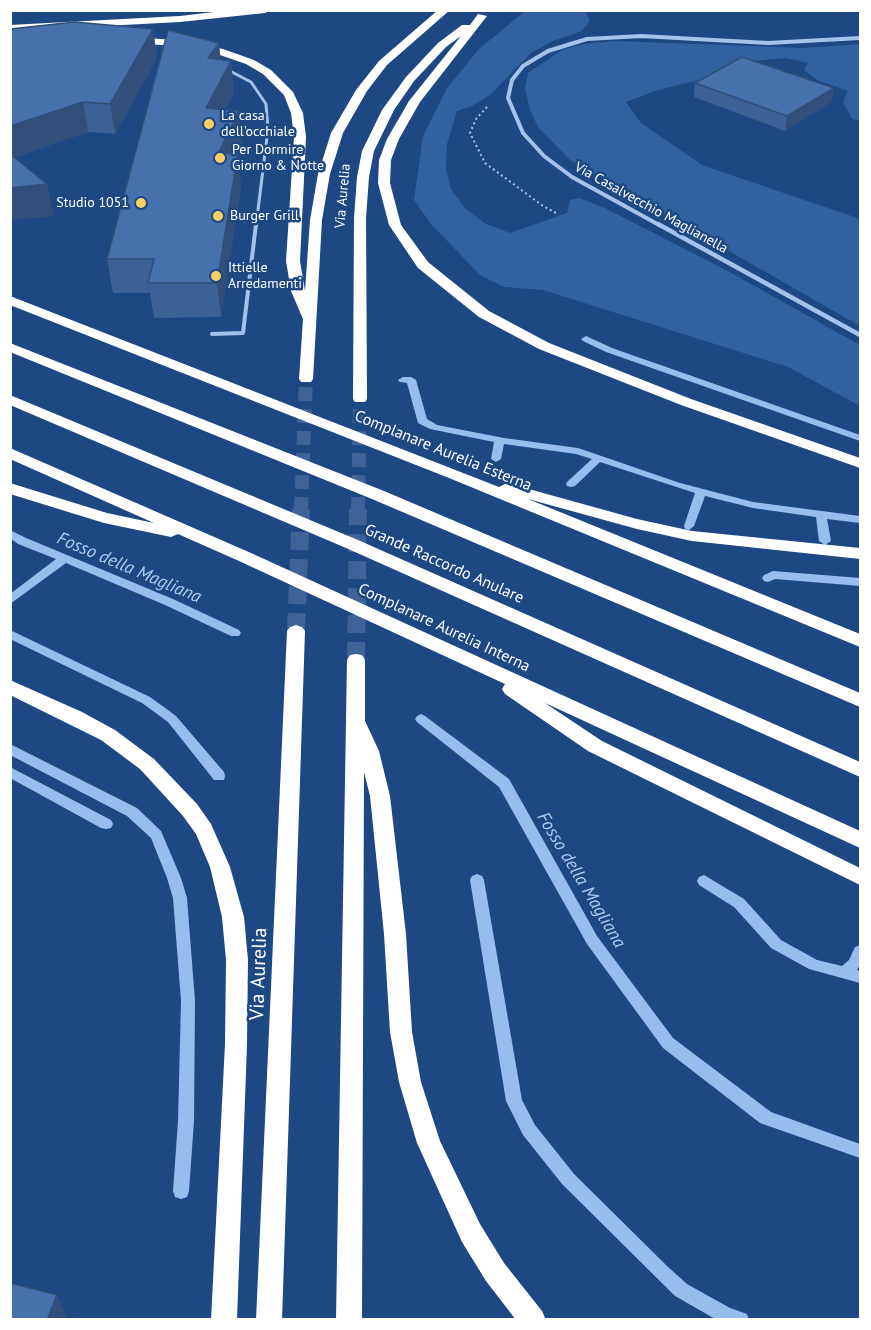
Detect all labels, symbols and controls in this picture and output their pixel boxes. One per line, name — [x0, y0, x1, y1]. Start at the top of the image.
place label: La casa dell'occhiale — [221, 108, 295, 140]
marker: La casa dell'occhiale — [202, 117, 216, 131]
place label: Per Dormire Giorno & Notte — [232, 142, 324, 174]
marker: Per Dormire Giorno & Notte — [213, 151, 227, 165]
street label: Via Casalvecchio Maglianella — [571, 159, 731, 257]
street label: Via Aurelia — [332, 163, 354, 229]
place label: Studio 1051 — [56, 195, 129, 211]
marker: Studio 1051 — [134, 196, 148, 210]
place label: Burger Grill — [230, 208, 299, 224]
marker: Burger Grill — [211, 209, 225, 223]
place label: Ittielle Arredamenti — [228, 260, 302, 292]
marker: Ittielle Arredamenti — [209, 269, 223, 283]
street label: Complanare Aurelia Esterna — [352, 407, 534, 495]
street label: Grande Raccordo Anulare — [361, 520, 527, 608]
water label: Fosso della Magliana — [54, 528, 204, 608]
street label: Complanare Aurelia Interna — [355, 580, 533, 676]
water label: Fosso della Magliana — [532, 808, 630, 952]
street label: Via Aurelia — [245, 927, 273, 1021]

